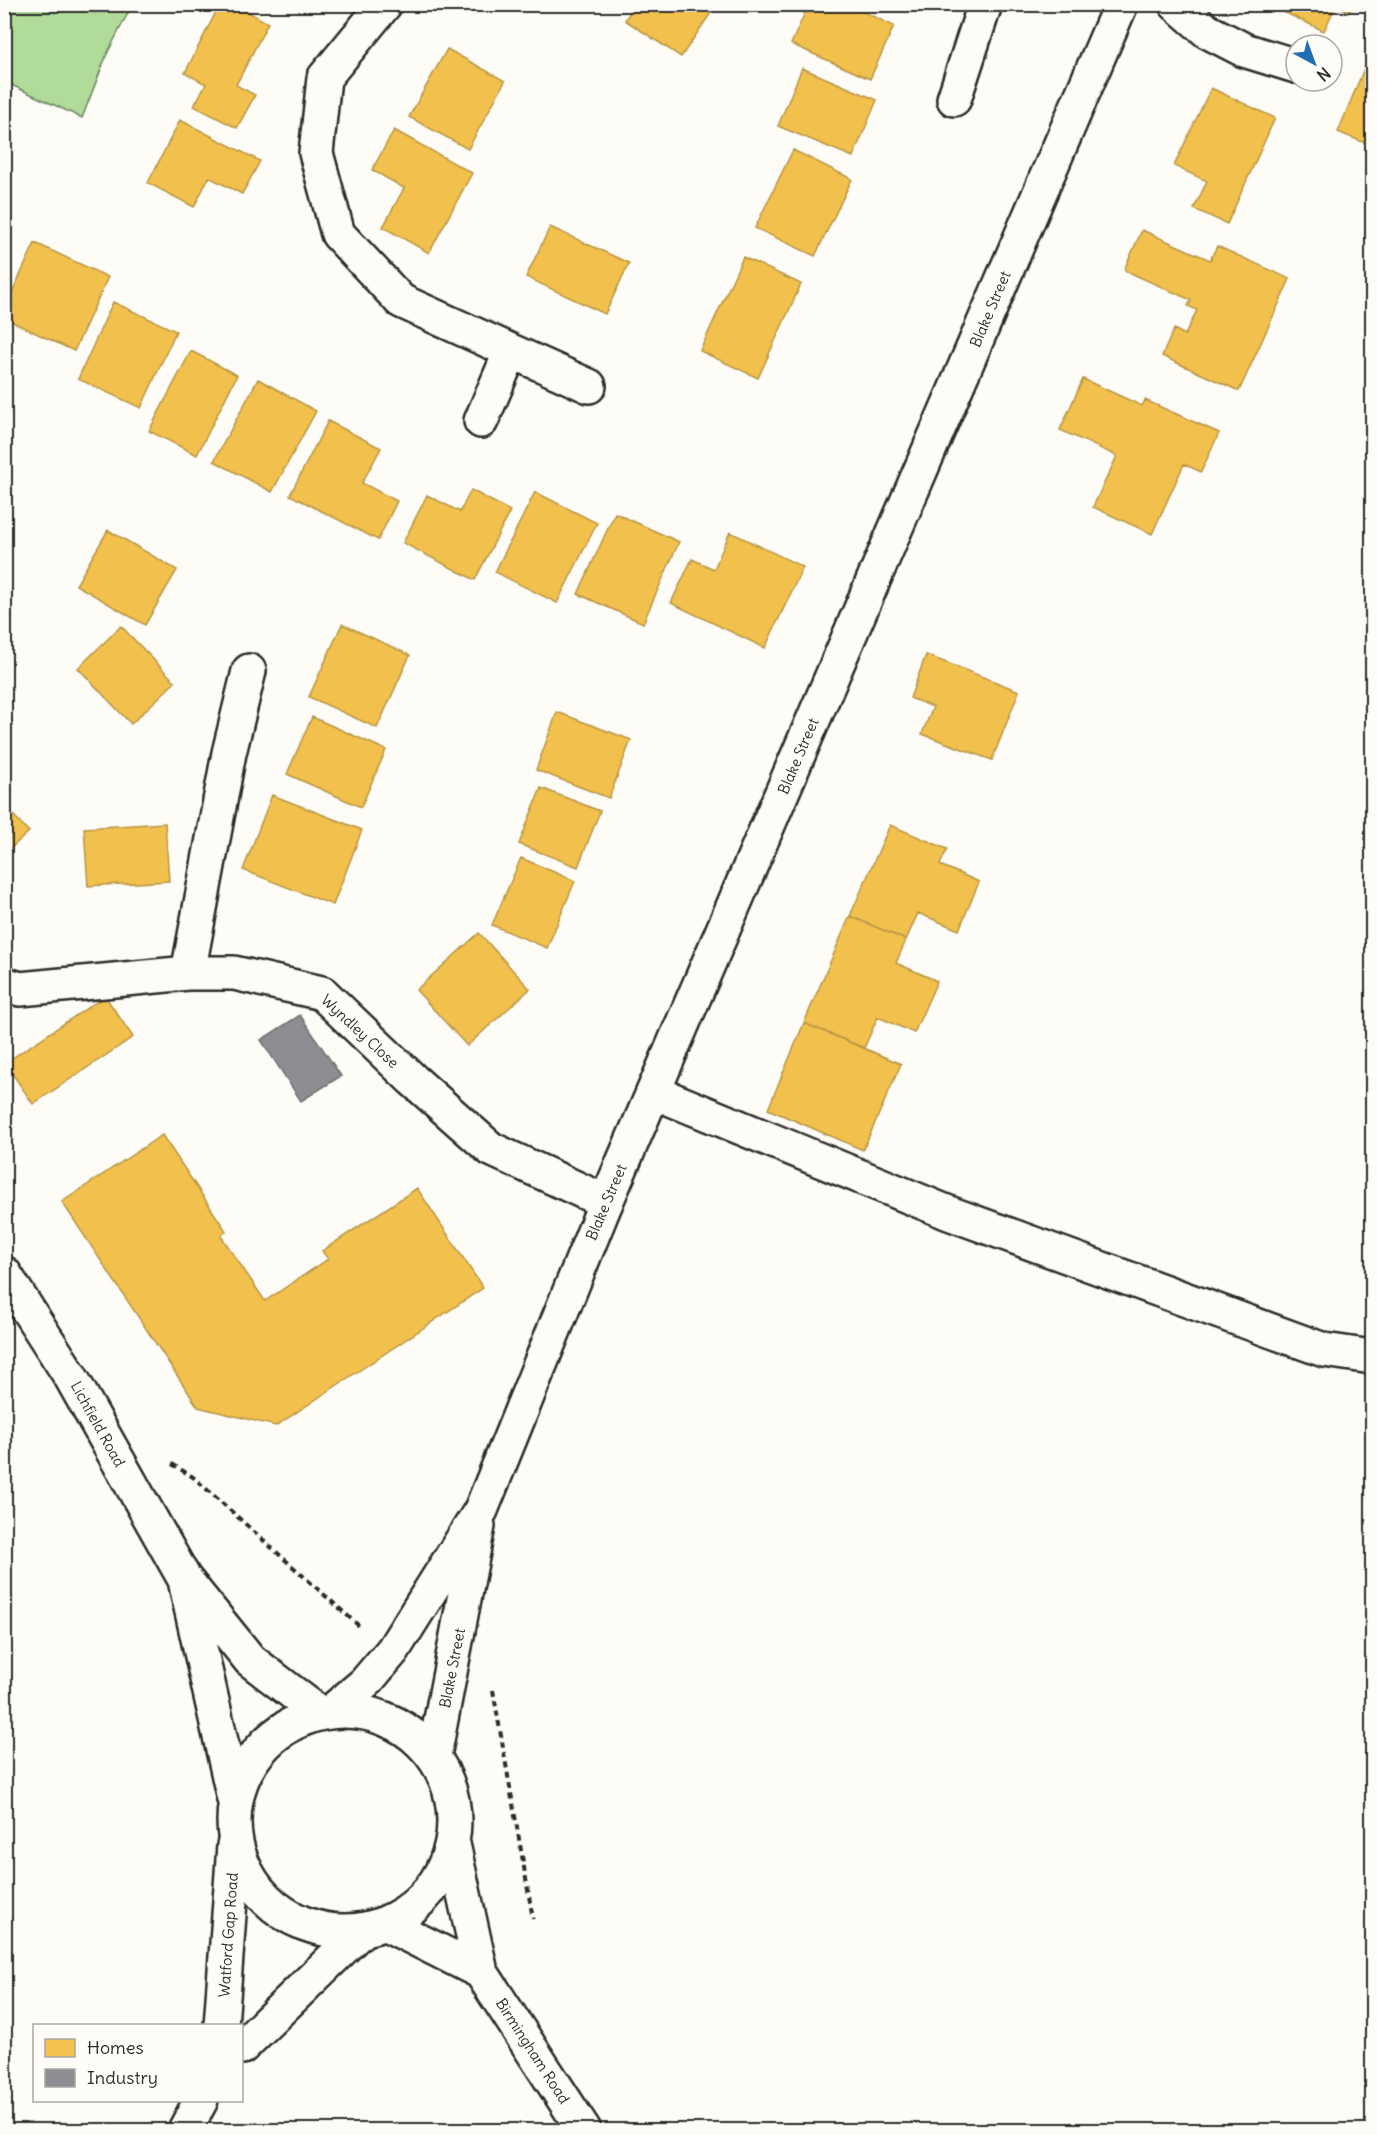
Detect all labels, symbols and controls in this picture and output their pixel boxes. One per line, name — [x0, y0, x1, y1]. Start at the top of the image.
north arrow — [1284, 33, 1344, 93]
text: N — [1313, 63, 1335, 85]
street label: Blake Street — [965, 268, 1015, 350]
street label: Blake Street — [773, 715, 823, 797]
street label: Wyndley Close — [317, 990, 403, 1072]
street label: Blake Street — [581, 1161, 631, 1243]
street label: Lichfield Road — [67, 1378, 129, 1470]
street label: Blake Street — [435, 1626, 469, 1710]
street label: Watford Gap Road — [214, 1872, 242, 1998]
street label: Birmingham Road — [492, 1995, 574, 2107]
legend — [33, 2024, 243, 2102]
text: Homes — [87, 2036, 144, 2059]
text: Industry — [87, 2066, 158, 2089]

